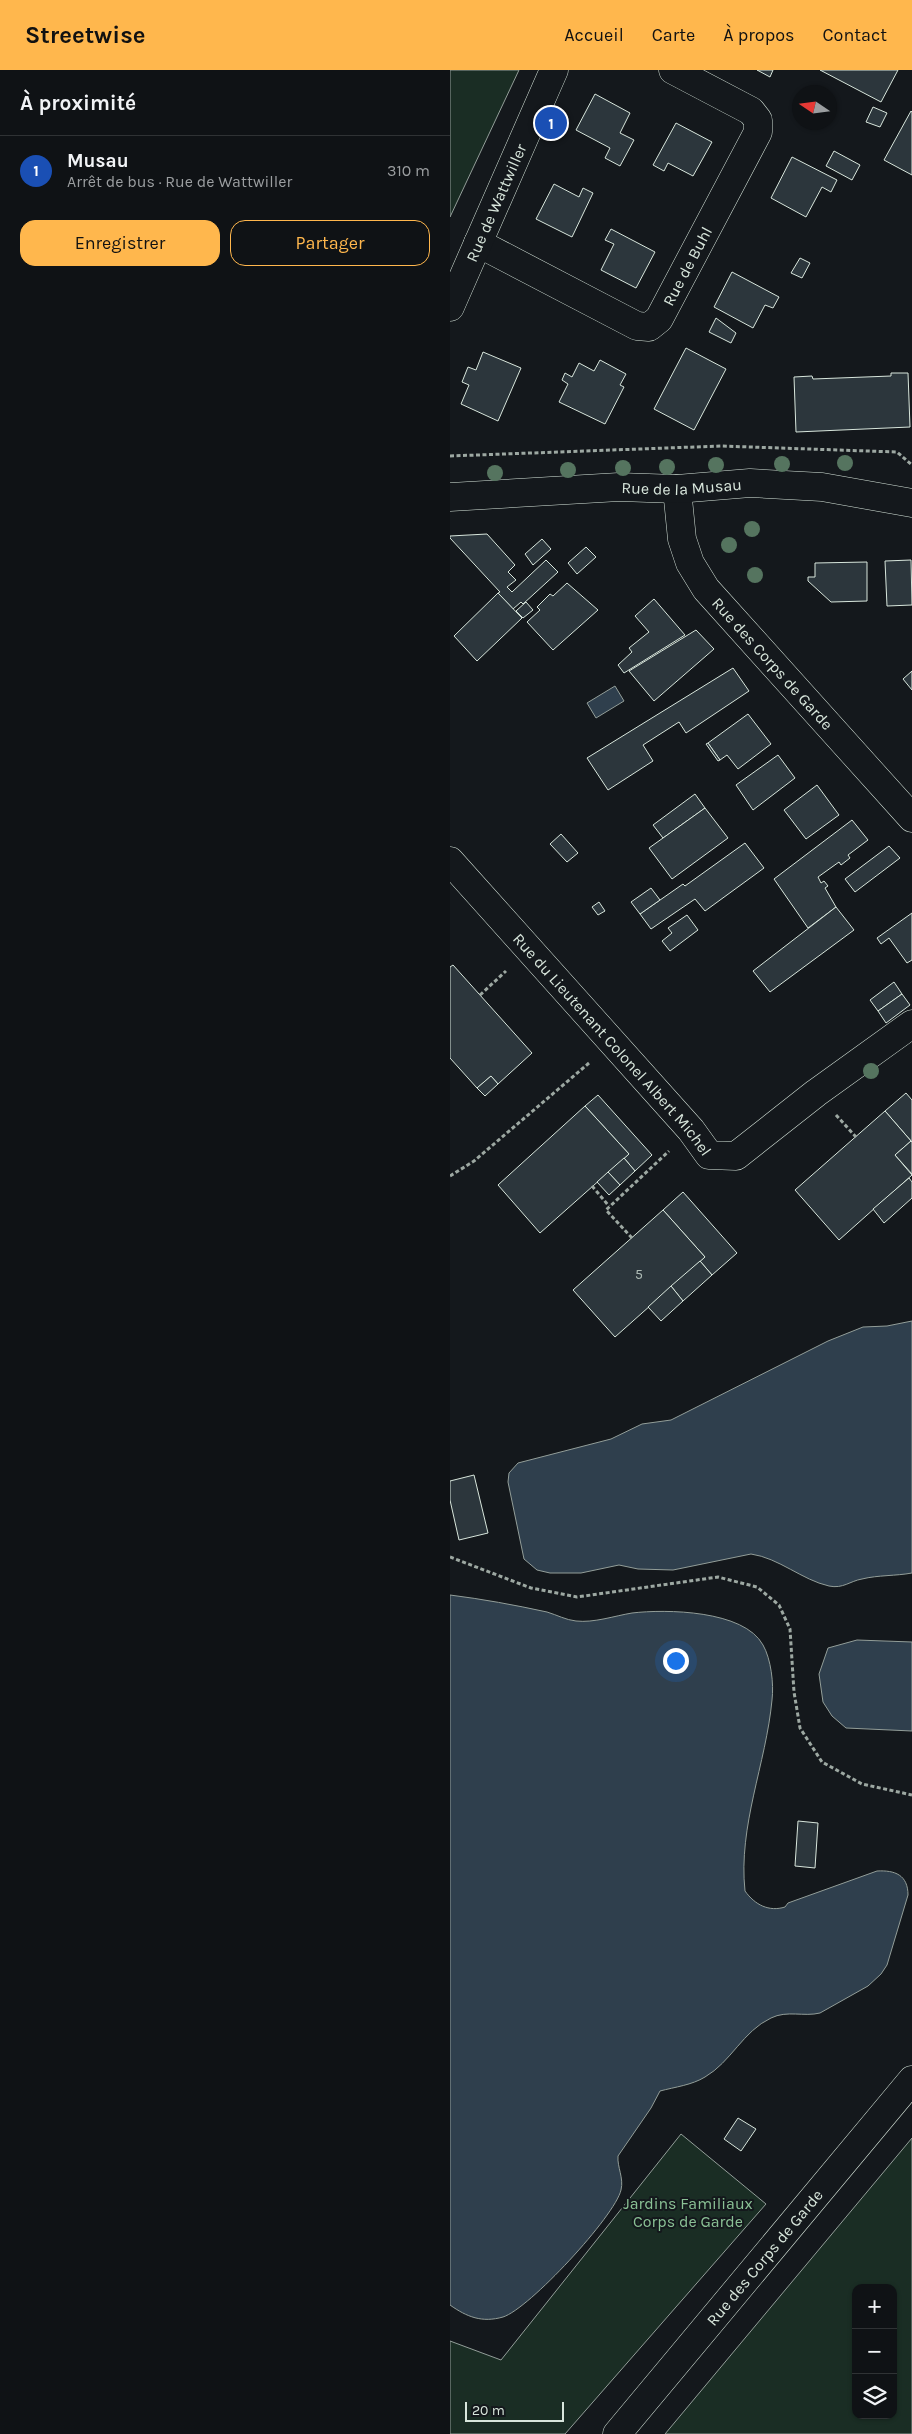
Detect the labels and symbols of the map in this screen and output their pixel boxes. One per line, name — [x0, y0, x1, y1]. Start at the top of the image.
north arrow — [792, 85, 837, 130]
pin: 1 — [535, 104, 567, 142]
street label: Rue de Wattwiller — [462, 141, 531, 265]
street label: Rue de Buhl — [659, 224, 716, 309]
street label: Rue de la Musau — [621, 475, 742, 499]
street label: Rue des Corps de Garde — [708, 593, 837, 734]
street label: Rue du Lieutenant Colonel Albert Michel — [509, 929, 715, 1160]
house number: 5 — [635, 1266, 643, 1283]
your location — [663, 1648, 689, 1674]
street label: Rue des Corps de Garde — [702, 2186, 827, 2330]
park label: Jardins Familiaux Corps de Garde — [623, 2194, 753, 2231]
scale bar — [465, 2399, 564, 2422]

